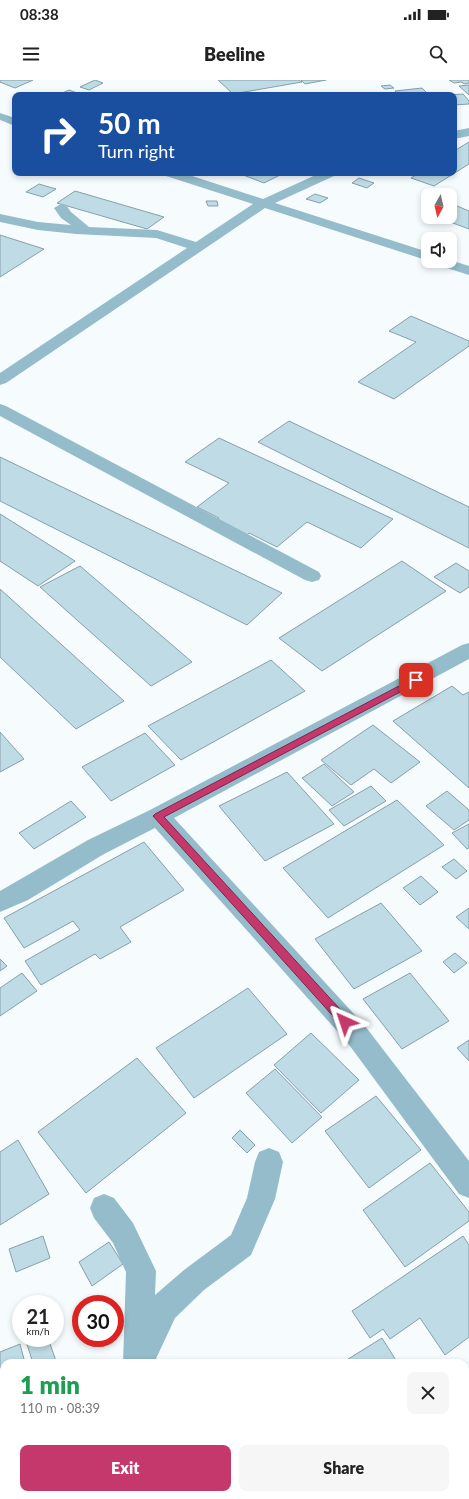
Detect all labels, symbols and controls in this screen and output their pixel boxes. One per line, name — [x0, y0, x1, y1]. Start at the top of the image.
text: 08:38 — [20, 5, 59, 23]
icon: menu — [20, 43, 42, 65]
text: Beeline — [204, 43, 265, 65]
icon: search — [427, 43, 449, 65]
text: 50 m — [98, 106, 161, 140]
icon: right — [32, 108, 84, 160]
text: Turn right — [98, 140, 175, 162]
north arrow — [421, 188, 457, 224]
map controls — [421, 188, 457, 268]
button: sound — [421, 232, 457, 268]
pin — [399, 663, 433, 697]
icon: arrive — [405, 669, 427, 691]
position arrow — [324, 1001, 366, 1043]
speed limit sign: 30 — [72, 1295, 124, 1347]
text: 21 — [26, 1304, 50, 1328]
text: km/h — [26, 1325, 50, 1337]
text: 1 min — [20, 1370, 80, 1399]
button: close — [407, 1372, 449, 1414]
text: 110 m · 08:39 — [20, 1400, 100, 1416]
button: Exit — [20, 1445, 231, 1491]
button: Share — [239, 1445, 449, 1491]

